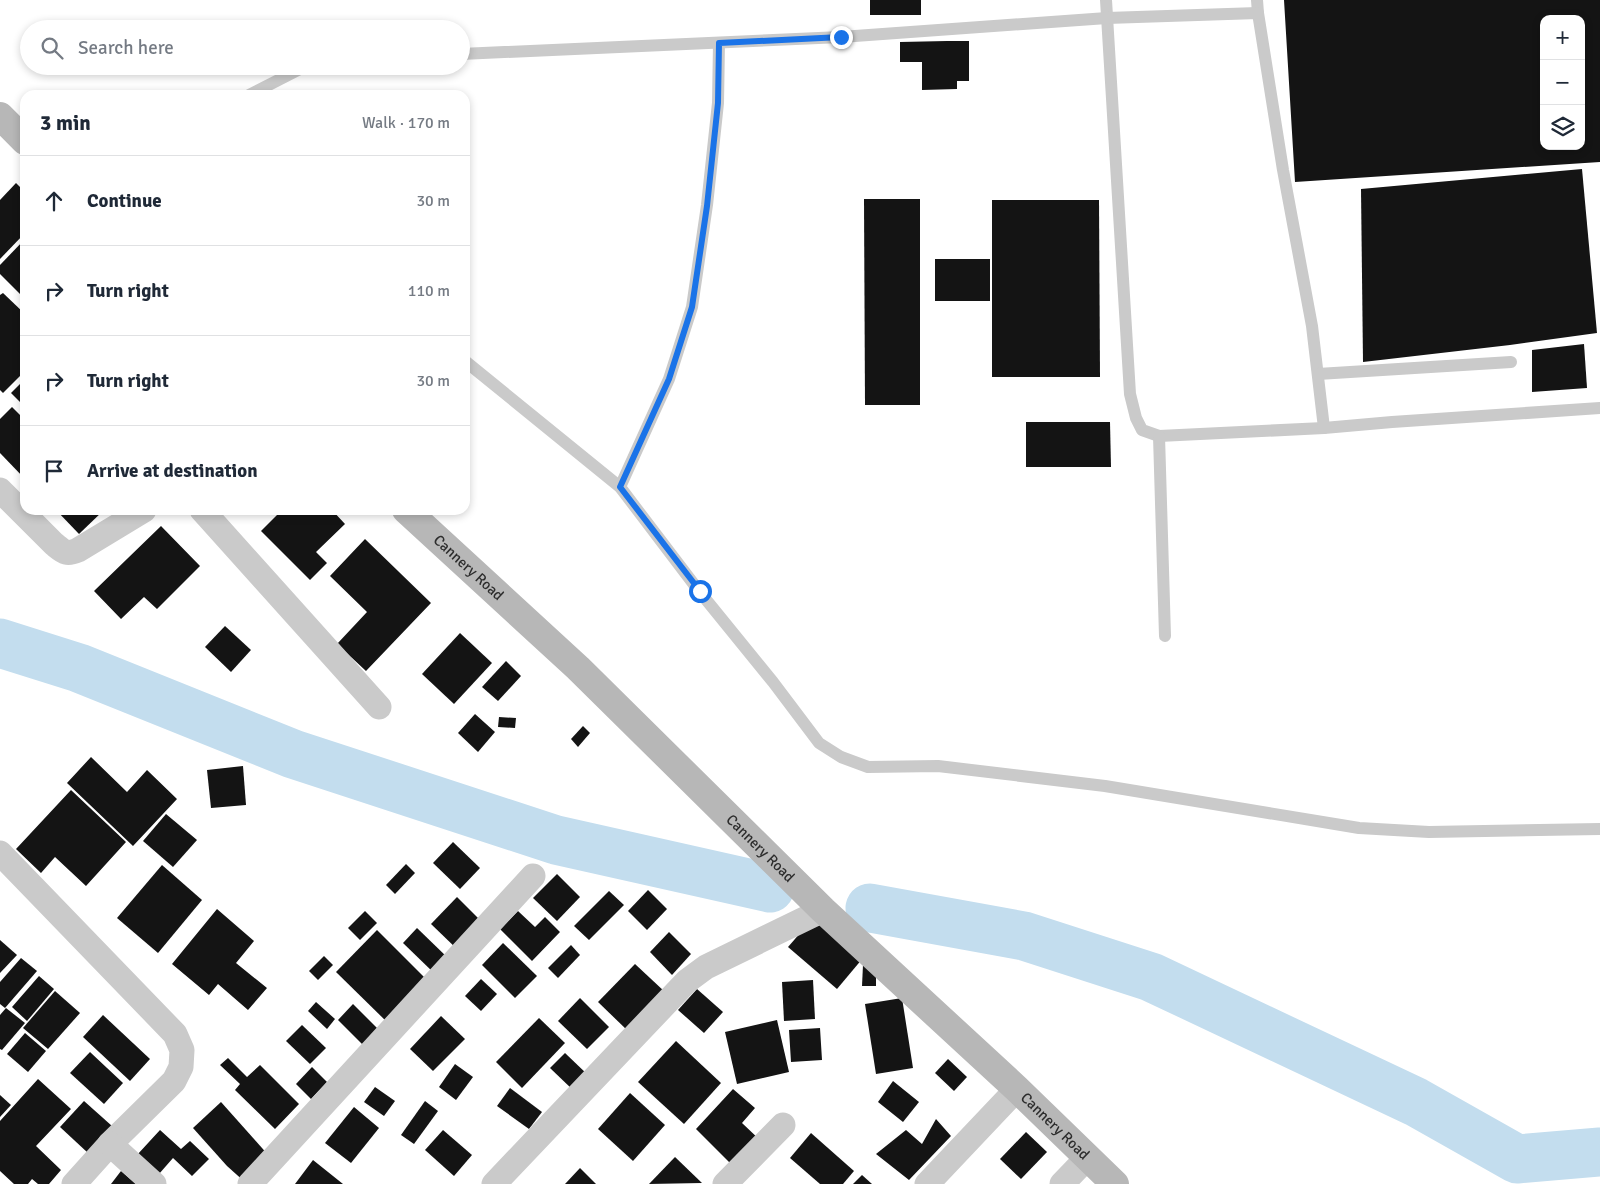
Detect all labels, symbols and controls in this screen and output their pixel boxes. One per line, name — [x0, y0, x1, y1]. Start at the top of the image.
map controls — [1540, 15, 1585, 150]
button: + — [1540, 15, 1585, 60]
search box — [20, 20, 470, 75]
route end — [830, 26, 853, 49]
icon: search — [38, 34, 66, 62]
text: Search here — [78, 36, 174, 60]
button: − — [1540, 60, 1585, 105]
button: layers — [1540, 105, 1585, 150]
text: 3 min — [40, 110, 91, 136]
text: Walk · 170 m — [362, 113, 450, 133]
icon: ahead — [40, 187, 68, 215]
text: Continue — [87, 189, 162, 213]
text: 30 m — [416, 191, 450, 211]
icon: right — [40, 277, 68, 305]
text: Turn right — [87, 279, 169, 303]
text: 110 m — [408, 281, 450, 301]
icon: right — [40, 367, 68, 395]
text: Turn right — [87, 369, 169, 393]
text: 30 m — [416, 371, 450, 391]
icon: arrive — [40, 457, 68, 485]
text: Arrive at destination — [87, 459, 258, 483]
street label: Cannery Road — [430, 531, 507, 604]
route start — [689, 580, 712, 603]
street label: Cannery Road — [723, 811, 798, 886]
street label: Cannery Road — [1017, 1089, 1093, 1163]

